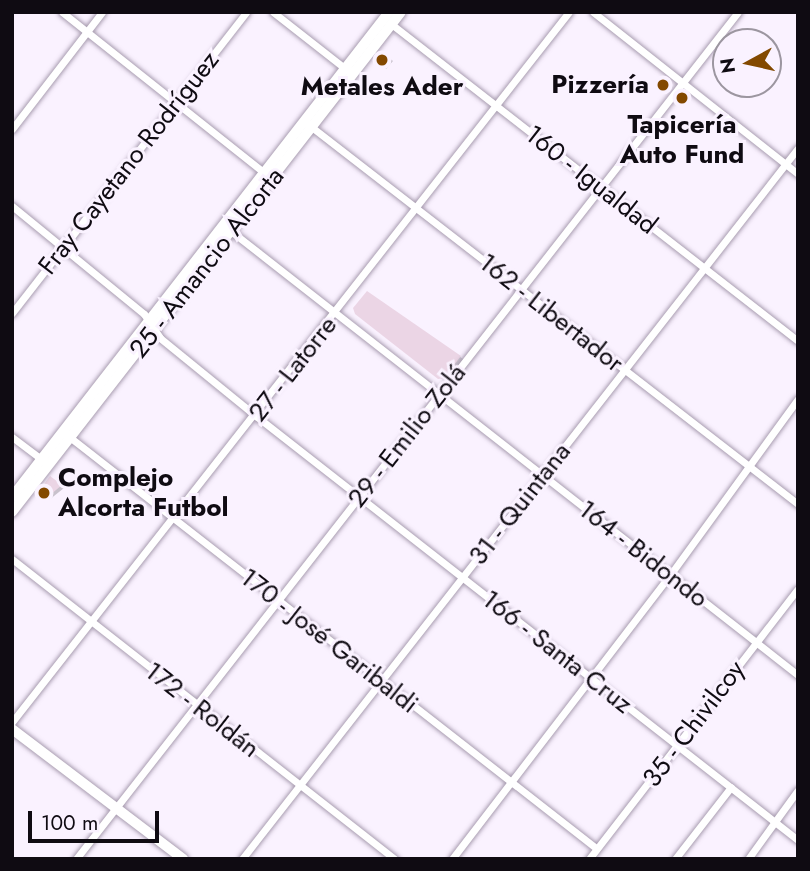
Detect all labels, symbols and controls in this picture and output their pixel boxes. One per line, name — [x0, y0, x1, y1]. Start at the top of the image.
north arrow — [712, 28, 782, 98]
street label: Fray Cayetano Rodríguez — [32, 45, 226, 281]
marker: Metales Ader — [374, 52, 390, 68]
text: N — [713, 56, 742, 75]
place label: Pizzería — [551, 69, 649, 101]
place label: Metales Ader — [301, 71, 463, 103]
marker: Pizzería — [655, 77, 671, 93]
marker: Tapicería Auto Fund — [674, 90, 690, 106]
place label: Tapicería Auto Fund — [620, 109, 744, 170]
street label: 160 - Igualdad — [519, 119, 663, 241]
street label: 25 - Amancio Alcorta — [123, 162, 291, 364]
street label: 162 - Libertador — [473, 247, 629, 379]
street label: 27 - Latorre — [242, 310, 344, 428]
street label: 29 - Emilio Zolá — [341, 358, 473, 514]
street label: 31 - Quintana — [463, 437, 577, 571]
place label: Complejo Alcorta Futbol — [58, 462, 229, 524]
marker: Complejo Alcorta Futbol — [36, 485, 52, 501]
street label: 164 - Bidondo — [572, 494, 714, 614]
street label: 170 - José Garibaldi — [234, 562, 424, 720]
street label: 166 - Santa Cruz — [476, 584, 638, 720]
street label: 35 - Chivilcoy — [636, 655, 752, 793]
street label: 172 - Roldán — [138, 656, 266, 764]
scale bar — [32, 798, 163, 842]
text: 100 m — [41, 808, 98, 838]

